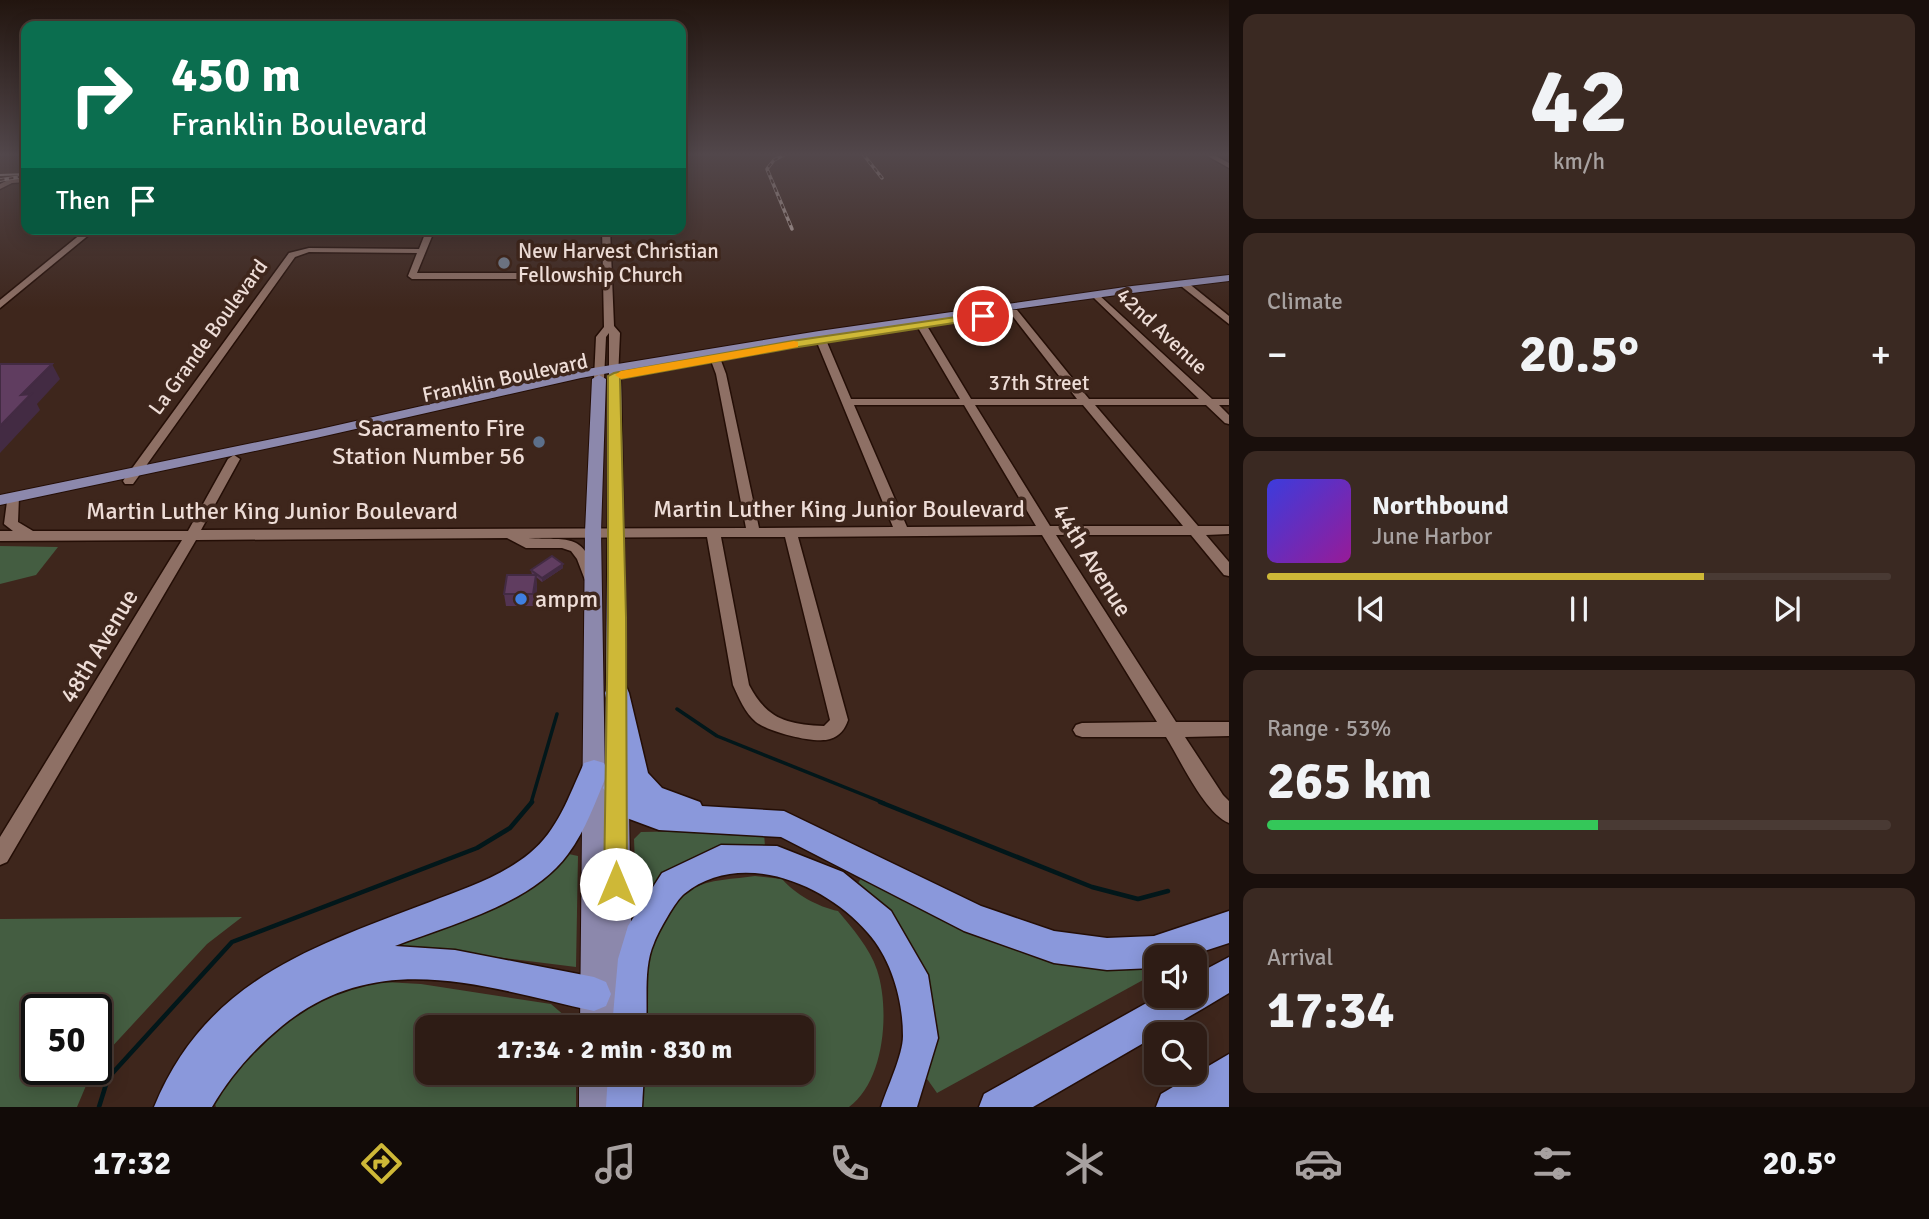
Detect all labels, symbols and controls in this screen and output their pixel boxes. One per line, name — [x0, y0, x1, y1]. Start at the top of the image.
text: 450 m — [171, 45, 301, 105]
text: 42 — [1530, 45, 1628, 158]
icon: right — [56, 49, 147, 140]
text: Franklin Boulevard — [171, 105, 428, 144]
text: km/h — [1553, 147, 1605, 176]
icon: arrive — [124, 182, 162, 220]
text: Then — [56, 185, 110, 217]
place label: New Harvest Christian Fellowship Church — [518, 238, 719, 288]
street label: La Grande Boulevard — [143, 254, 273, 420]
marker: New Harvest Christian Fellowship Church — [496, 255, 512, 271]
street label: 42nd Avenue — [1111, 282, 1213, 380]
pin — [953, 286, 1013, 346]
text: Climate — [1267, 287, 1343, 316]
icon: arrive — [964, 297, 1002, 335]
text: 20.5° — [1519, 322, 1639, 386]
text: − — [1267, 331, 1288, 378]
text: + — [1870, 331, 1891, 378]
street label: Franklin Boulevard — [420, 348, 590, 408]
street label: 37th Street — [989, 370, 1089, 396]
place label: Sacramento Fire Station Number 56 — [332, 413, 525, 471]
marker: Sacramento Fire Station Number 56 — [531, 434, 547, 450]
text: Northbound — [1372, 490, 1509, 522]
street label: Martin Luther King Junior Boulevard — [653, 494, 1025, 524]
street label: Martin Luther King Junior Boulevard — [86, 496, 458, 526]
street label: 44th Avenue — [1045, 498, 1139, 622]
text: June Harbor — [1372, 522, 1492, 551]
street label: 48th Avenue — [53, 584, 145, 708]
place label: ampm — [535, 584, 598, 614]
icon: previous — [1352, 590, 1390, 628]
icon: pause — [1560, 590, 1598, 628]
icon: next — [1768, 590, 1806, 628]
marker: ampm — [513, 591, 529, 607]
text: Range · 53% — [1267, 714, 1391, 743]
text: 265 km — [1267, 749, 1432, 813]
position arrow — [579, 847, 653, 921]
text: Arrival — [1267, 943, 1333, 972]
map controls — [1144, 945, 1207, 1085]
button: sound — [1144, 945, 1207, 1008]
text: 17:34 — [1267, 978, 1395, 1042]
speed limit sign: 50 — [21, 994, 112, 1085]
button: search — [1144, 1022, 1207, 1085]
text: 17:34 · 2 min · 830 m — [497, 1034, 732, 1066]
icon: directions — [357, 1139, 406, 1188]
icon: music — [591, 1139, 640, 1188]
icon: phone — [825, 1139, 874, 1188]
icon: climate — [1060, 1139, 1109, 1188]
icon: car — [1294, 1139, 1343, 1188]
icon: filters — [1528, 1139, 1577, 1188]
text: 17:32 — [93, 1144, 171, 1183]
text: 20.5° — [1763, 1144, 1836, 1183]

